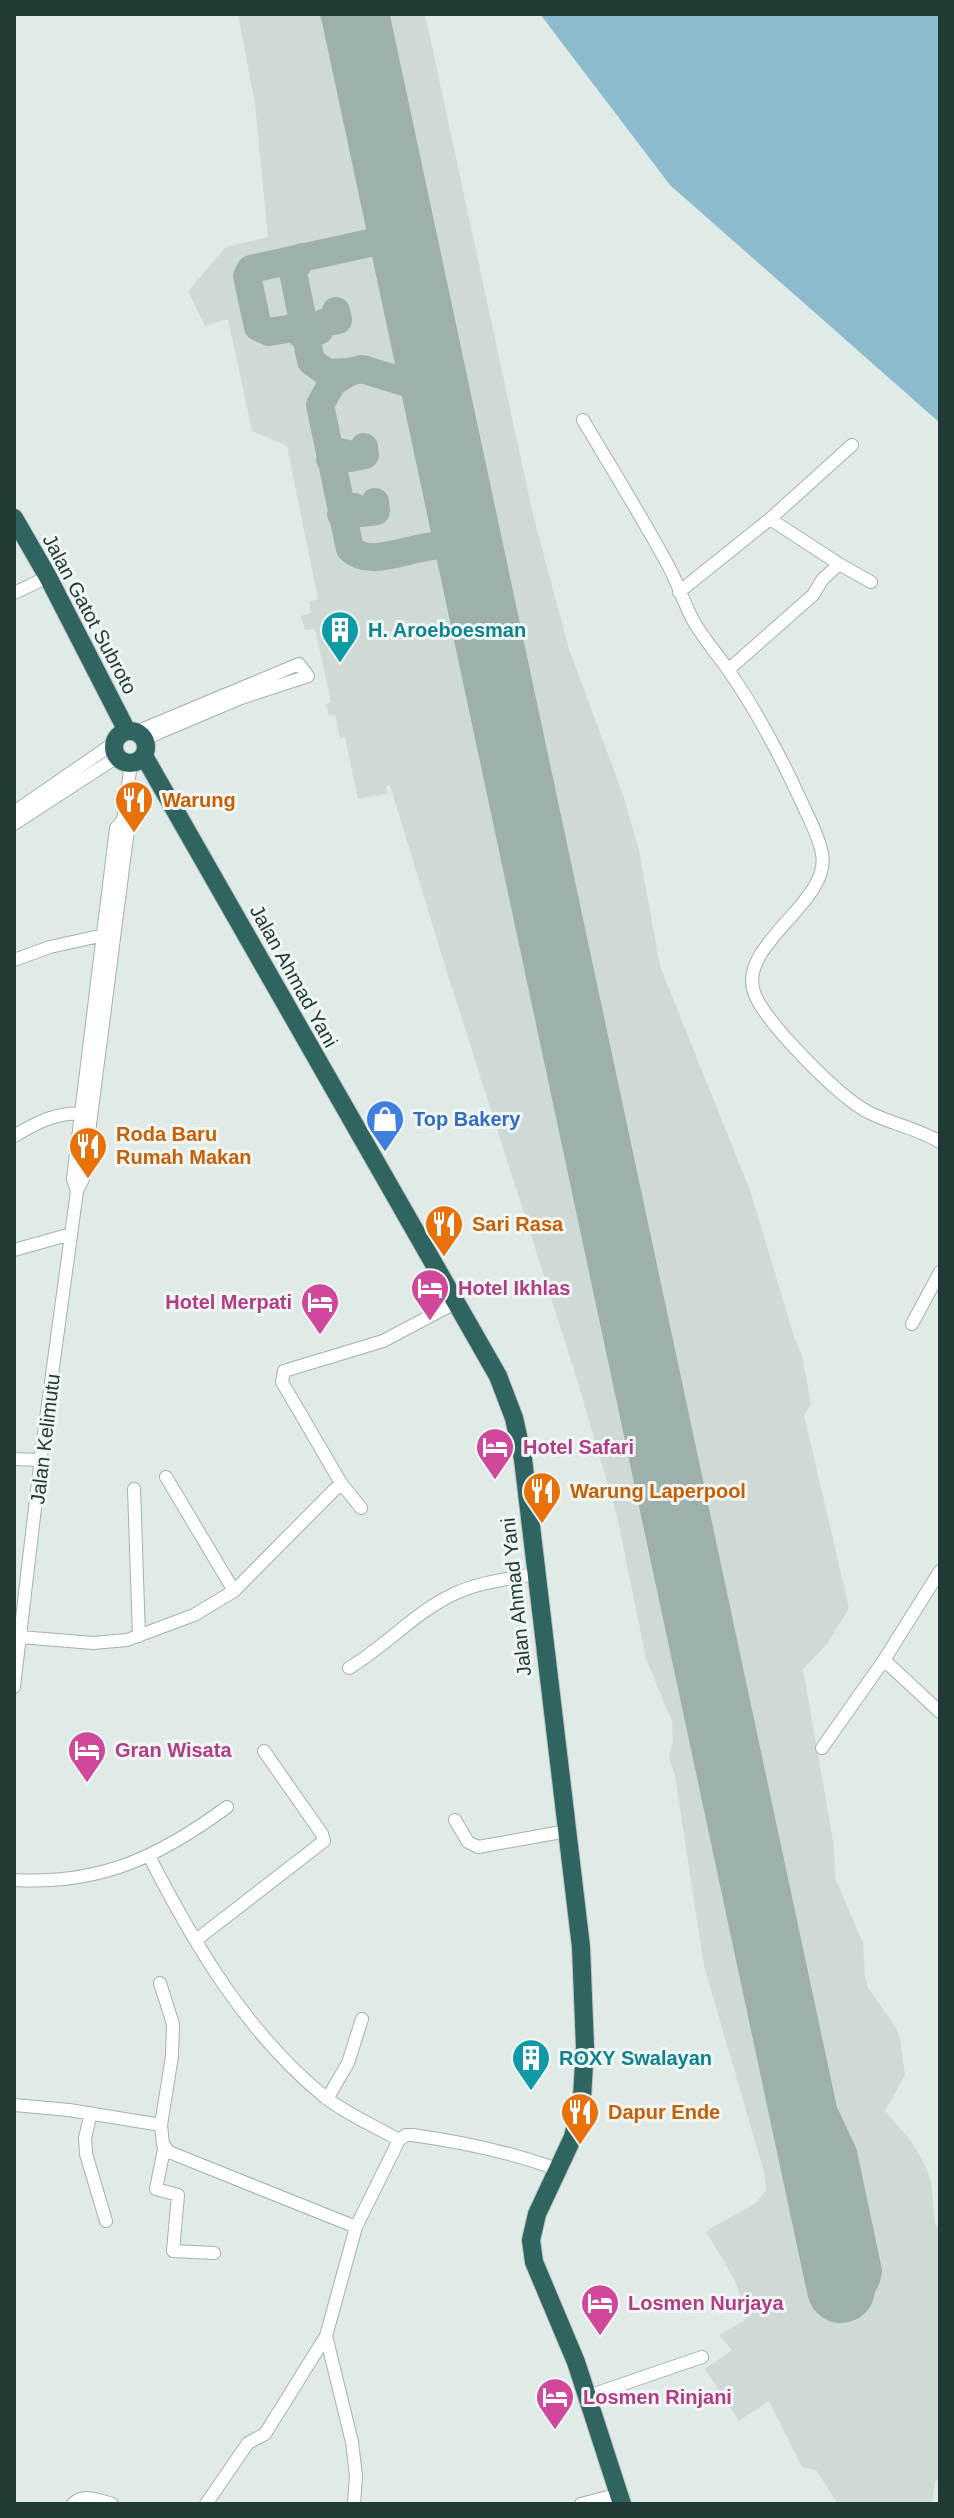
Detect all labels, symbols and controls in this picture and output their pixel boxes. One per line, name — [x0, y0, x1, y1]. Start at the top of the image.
street label: Jalan Gatot Subroto — [39, 530, 141, 698]
building icon: H. Aroeboesman — [319, 609, 361, 664]
place label: H. Aroeboesman — [368, 619, 526, 641]
restaurant icon: Warung — [113, 779, 155, 834]
place label: Warung — [162, 789, 236, 811]
street label: Jalan Ahmad Yani — [246, 901, 342, 1051]
shop icon: Top Bakery — [364, 1098, 406, 1153]
place label: Top Bakery — [413, 1108, 521, 1130]
place label: Roda Baru Rumah Makan — [116, 1123, 252, 1168]
restaurant icon: Roda Baru Rumah Makan — [67, 1125, 109, 1180]
restaurant icon: Sari Rasa — [423, 1203, 465, 1258]
place label: Sari Rasa — [472, 1213, 564, 1235]
hotel icon: Hotel Ikhlas — [409, 1267, 451, 1322]
place label: Hotel Ikhlas — [458, 1277, 570, 1299]
hotel icon: Hotel Merpati — [299, 1281, 341, 1336]
place label: Hotel Merpati — [165, 1291, 292, 1313]
street label: Jalan Kelimutu — [26, 1373, 64, 1505]
hotel icon: Hotel Safari — [474, 1426, 516, 1481]
place label: Hotel Safari — [523, 1436, 634, 1458]
restaurant icon: Warung Laperpool — [521, 1470, 563, 1525]
place label: Warung Laperpool — [570, 1480, 746, 1502]
street label: Jalan Ahmad Yani — [497, 1517, 535, 1677]
hotel icon: Gran Wisata — [66, 1729, 108, 1784]
place label: Gran Wisata — [115, 1739, 232, 1761]
building icon: ROXY Swalayan — [510, 2037, 552, 2092]
place label: ROXY Swalayan — [559, 2047, 712, 2069]
restaurant icon: Dapur Ende — [559, 2091, 601, 2146]
place label: Dapur Ende — [608, 2101, 720, 2123]
hotel icon: Losmen Nurjaya — [579, 2282, 621, 2337]
place label: Losmen Nurjaya — [628, 2292, 784, 2314]
hotel icon: Losmen Rinjani — [534, 2376, 576, 2431]
place label: Losmen Rinjani — [583, 2386, 732, 2408]

